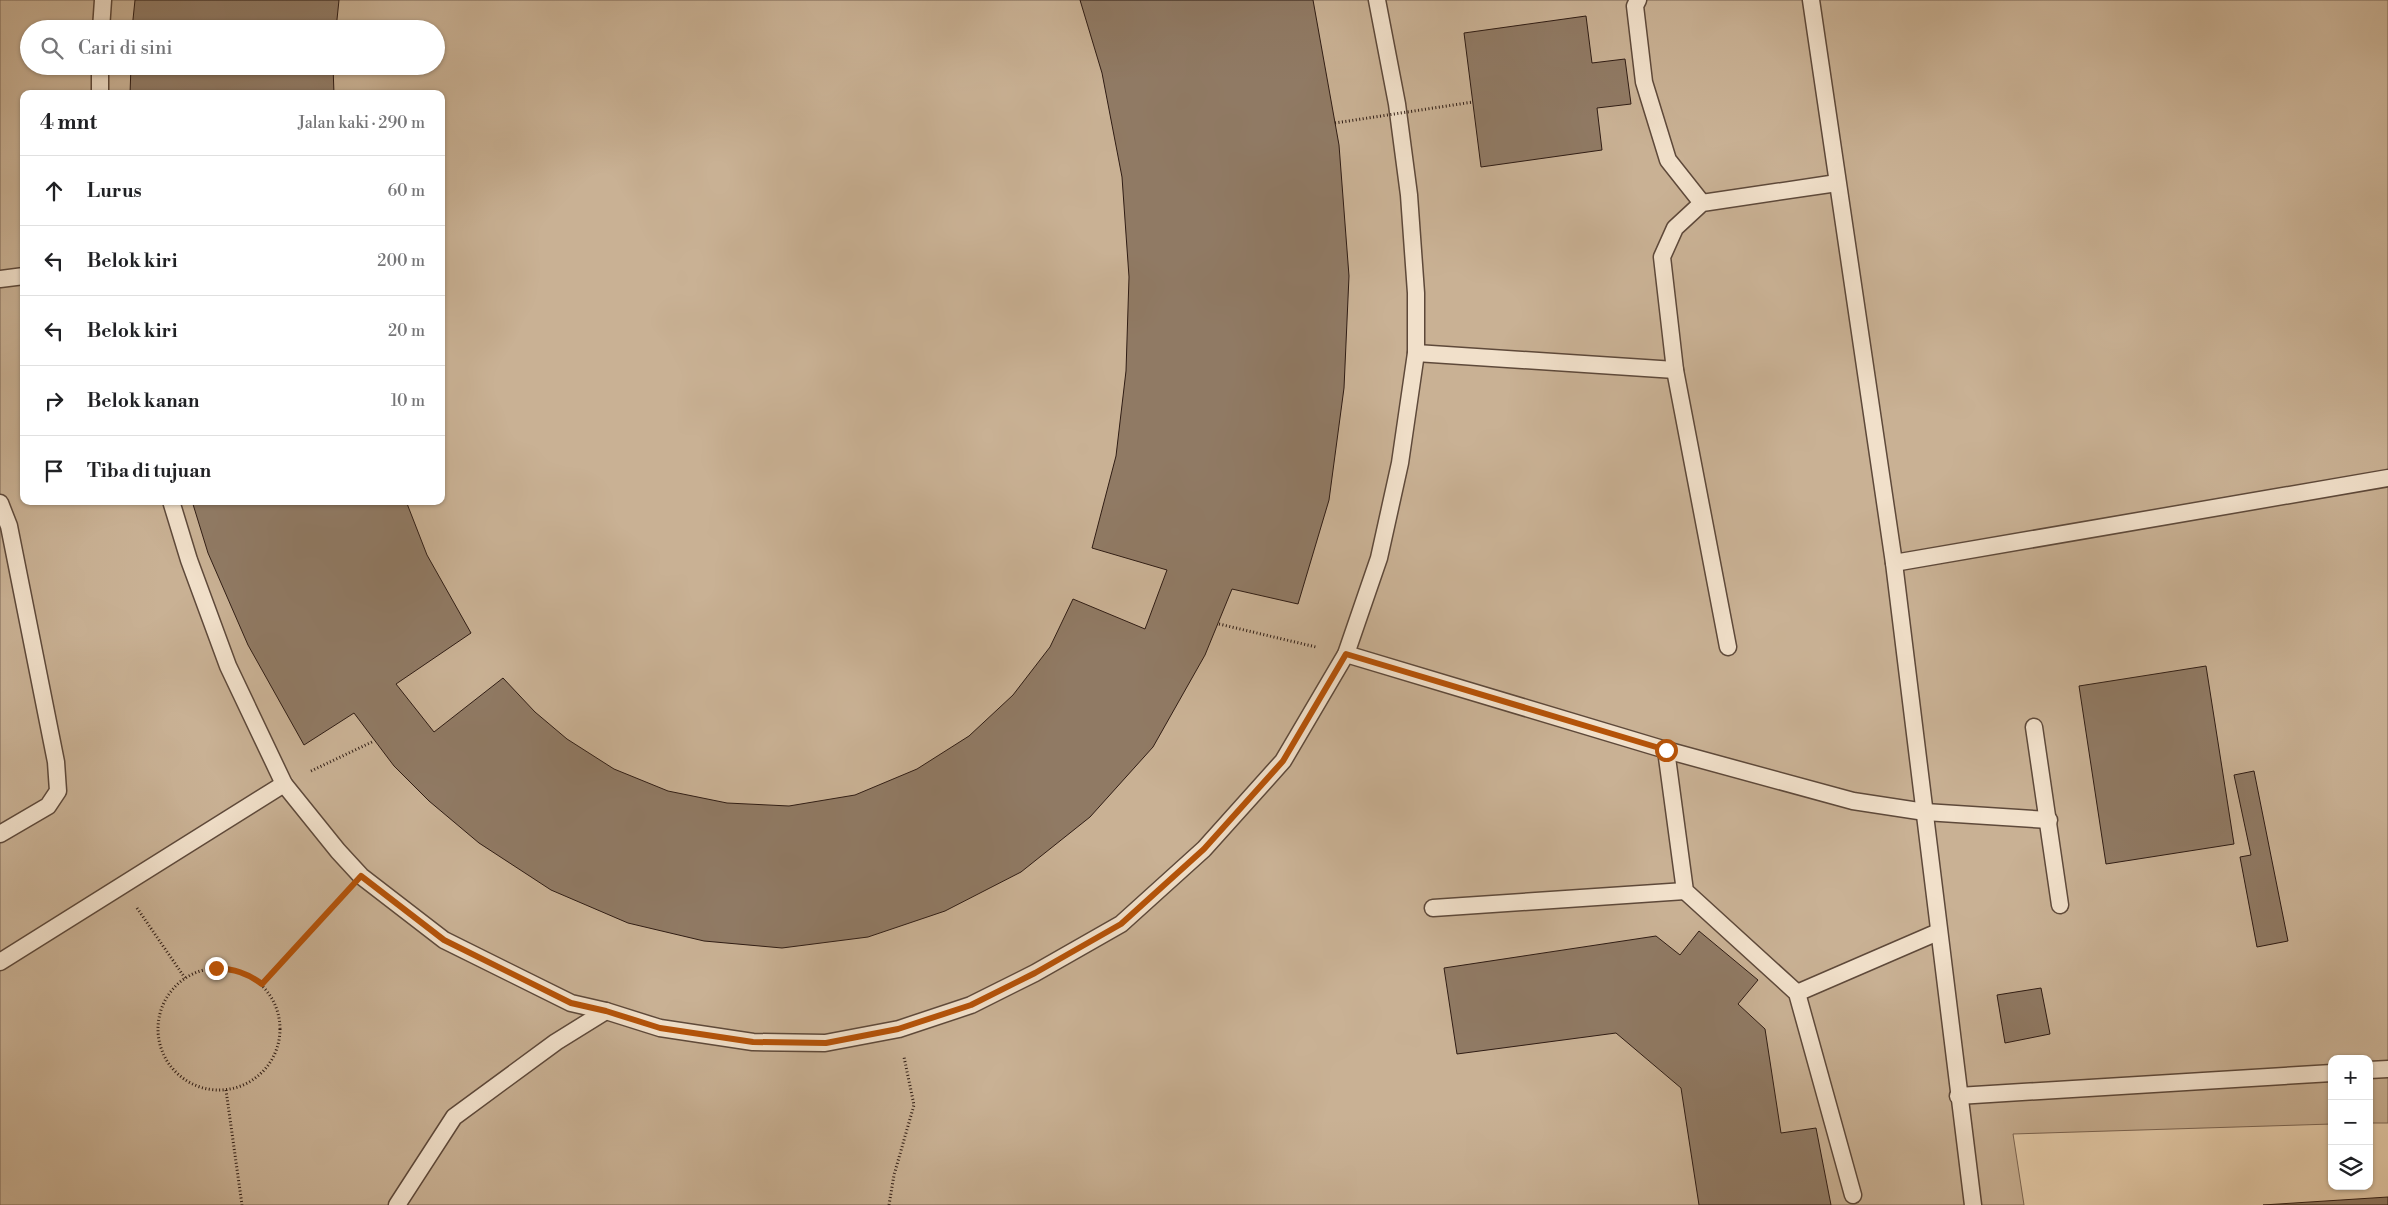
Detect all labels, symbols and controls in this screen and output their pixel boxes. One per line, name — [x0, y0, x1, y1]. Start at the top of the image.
search box — [20, 20, 445, 75]
icon: search — [38, 34, 66, 62]
text: Cari di sini — [78, 36, 173, 60]
text: 4 mnt — [40, 110, 97, 136]
text: Jalan kaki · 290 m — [298, 113, 425, 133]
icon: ahead — [40, 177, 68, 205]
text: Lurus — [87, 179, 142, 203]
text: 60 m — [387, 181, 425, 201]
icon: left — [40, 247, 68, 275]
text: Belok kiri — [87, 249, 177, 273]
text: 200 m — [377, 251, 425, 271]
icon: left — [40, 317, 68, 345]
text: Belok kiri — [87, 319, 177, 343]
text: 20 m — [388, 321, 425, 341]
icon: right — [40, 387, 68, 415]
text: Belok kanan — [87, 389, 200, 413]
text: 10 m — [391, 391, 425, 411]
icon: arrive — [40, 457, 68, 485]
text: Tiba di tujuan — [87, 459, 211, 483]
route start — [1655, 739, 1678, 762]
route end — [205, 957, 228, 980]
map controls — [2328, 1055, 2373, 1190]
button: + — [2328, 1055, 2373, 1100]
button: − — [2328, 1100, 2373, 1145]
button: layers — [2328, 1145, 2373, 1190]

